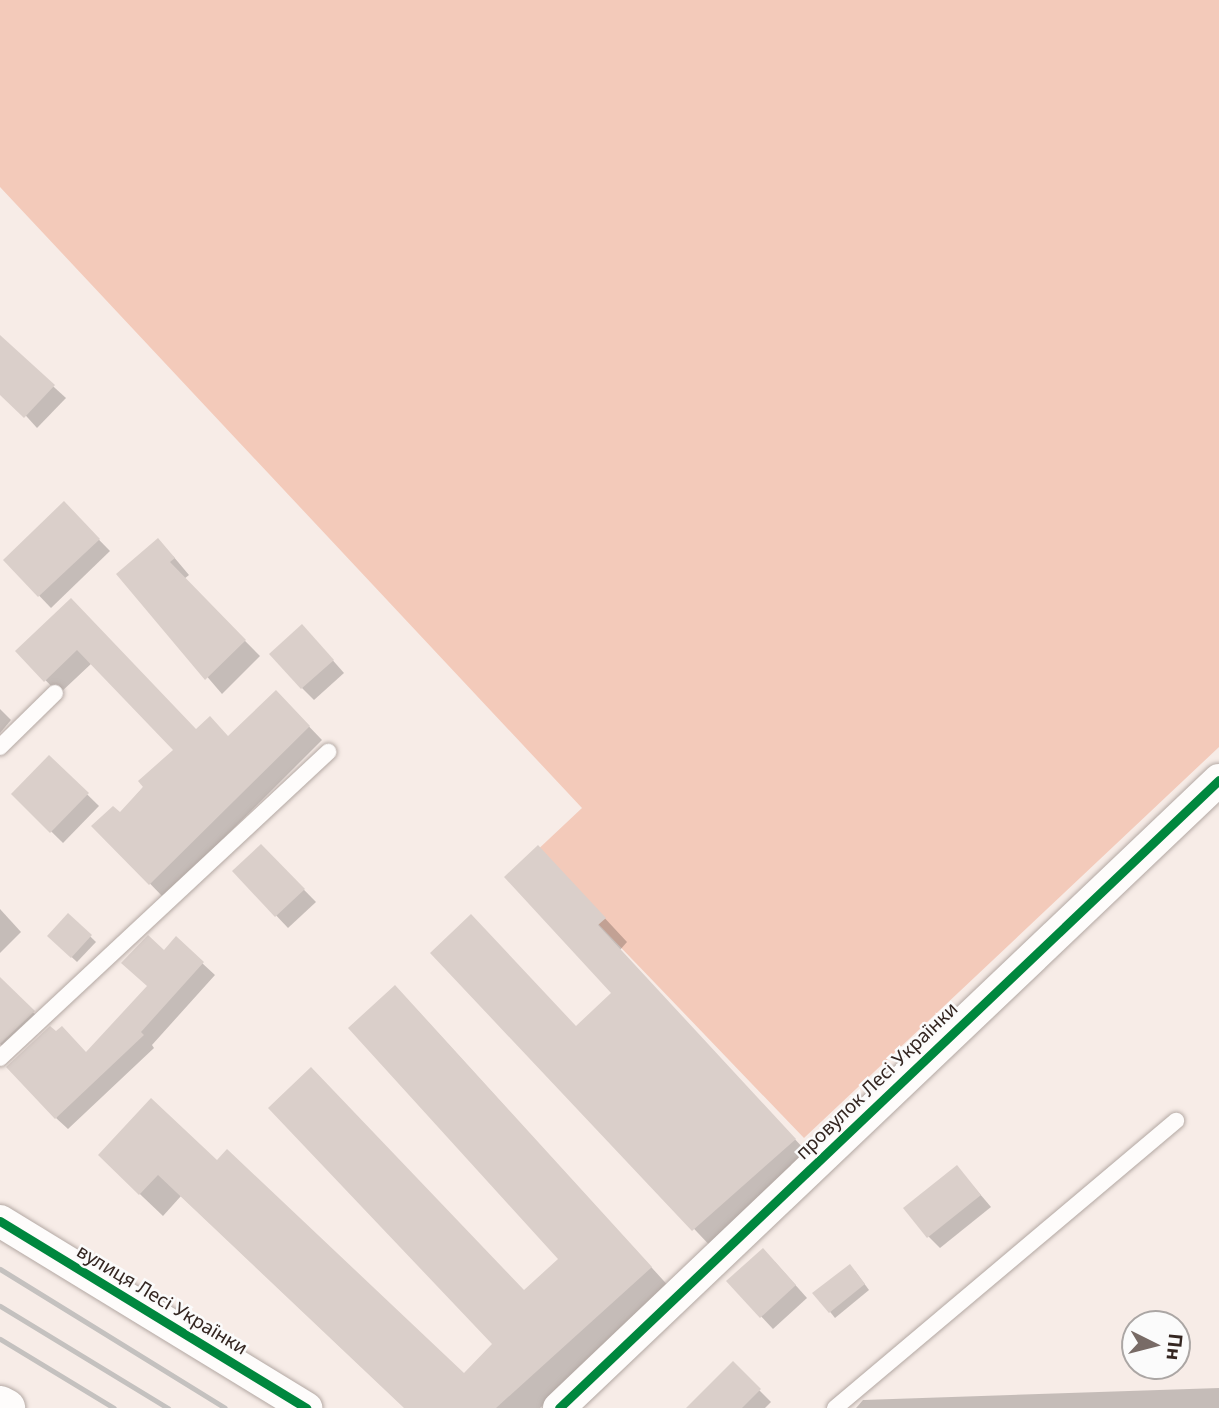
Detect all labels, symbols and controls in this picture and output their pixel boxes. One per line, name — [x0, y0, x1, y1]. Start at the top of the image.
street label: провулок Лесі Українки — [791, 998, 963, 1164]
street label: вулиця Лесі Українки — [73, 1240, 251, 1360]
north arrow — [1121, 1310, 1191, 1380]
text: Пн — [1161, 1332, 1189, 1362]

